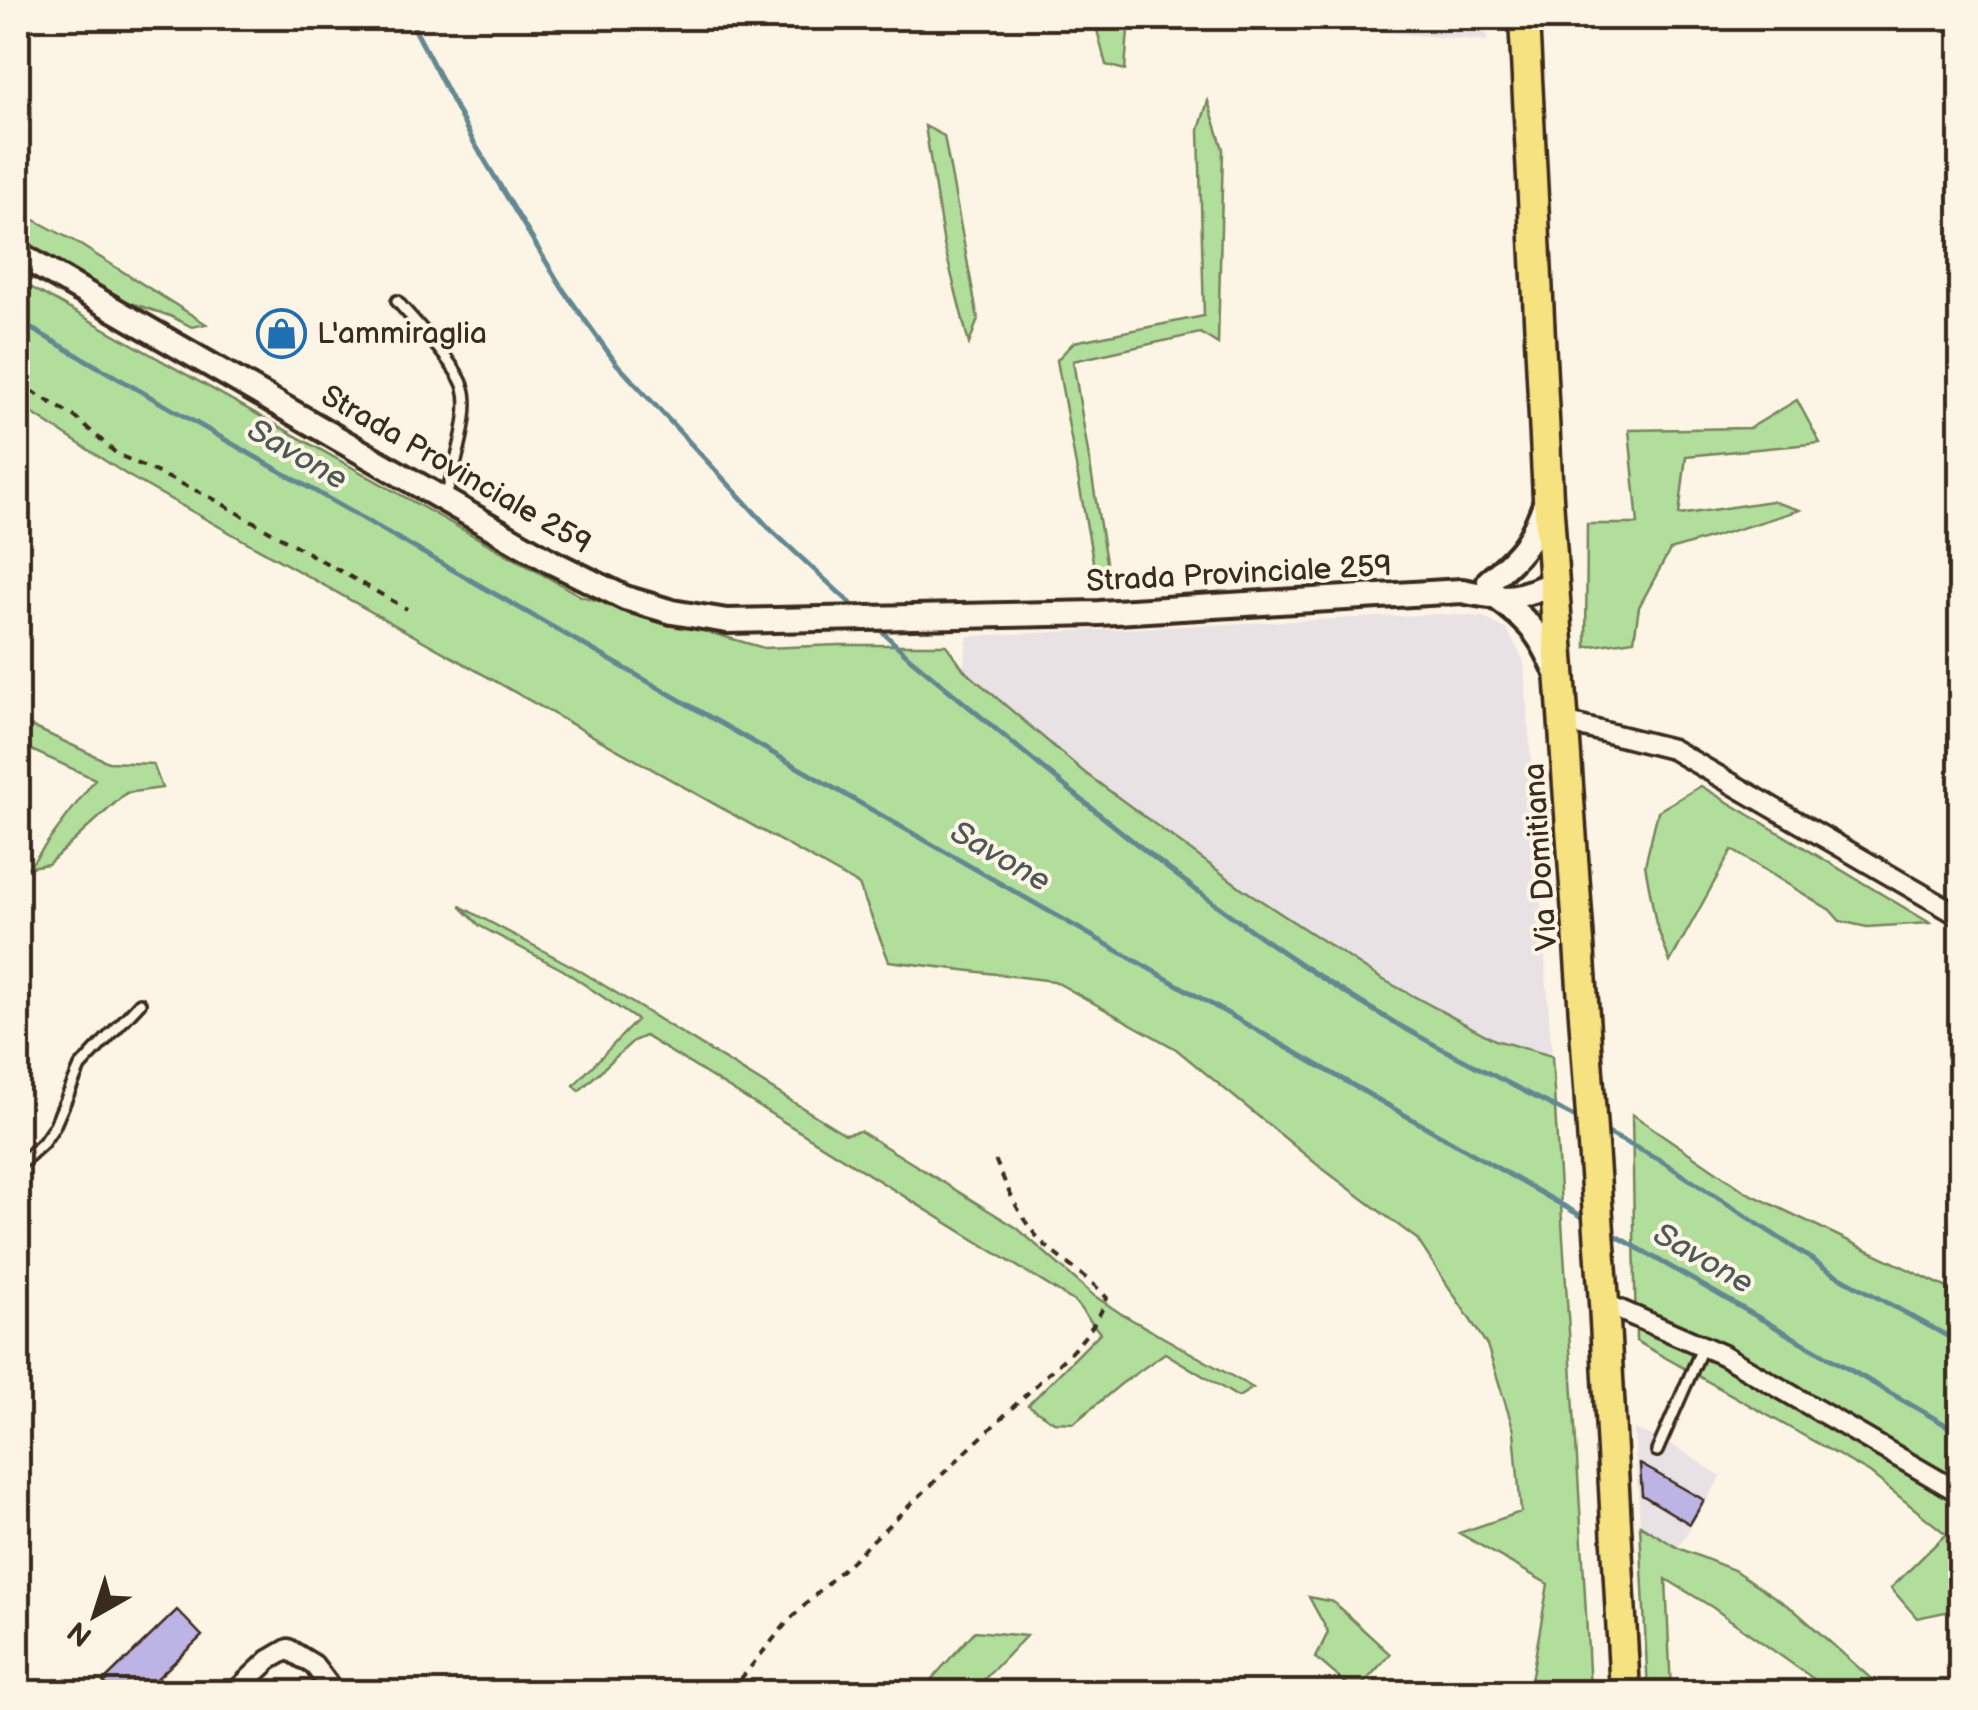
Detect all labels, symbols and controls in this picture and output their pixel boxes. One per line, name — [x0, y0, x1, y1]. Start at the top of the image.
shop icon: L'ammiraglia — [256, 308, 308, 360]
place label: L'ammiraglia — [317, 316, 487, 352]
street label: Strada Provinciale 259 — [315, 378, 597, 562]
water label: Savone — [240, 411, 354, 499]
street label: Strada Provinciale 259 — [1085, 548, 1393, 600]
street label: Via Domitiana — [1516, 762, 1566, 952]
water label: Savone — [943, 813, 1057, 901]
water label: Savone — [1646, 1215, 1760, 1303]
north arrow — [45, 1565, 145, 1665]
text: N — [62, 1614, 99, 1653]

